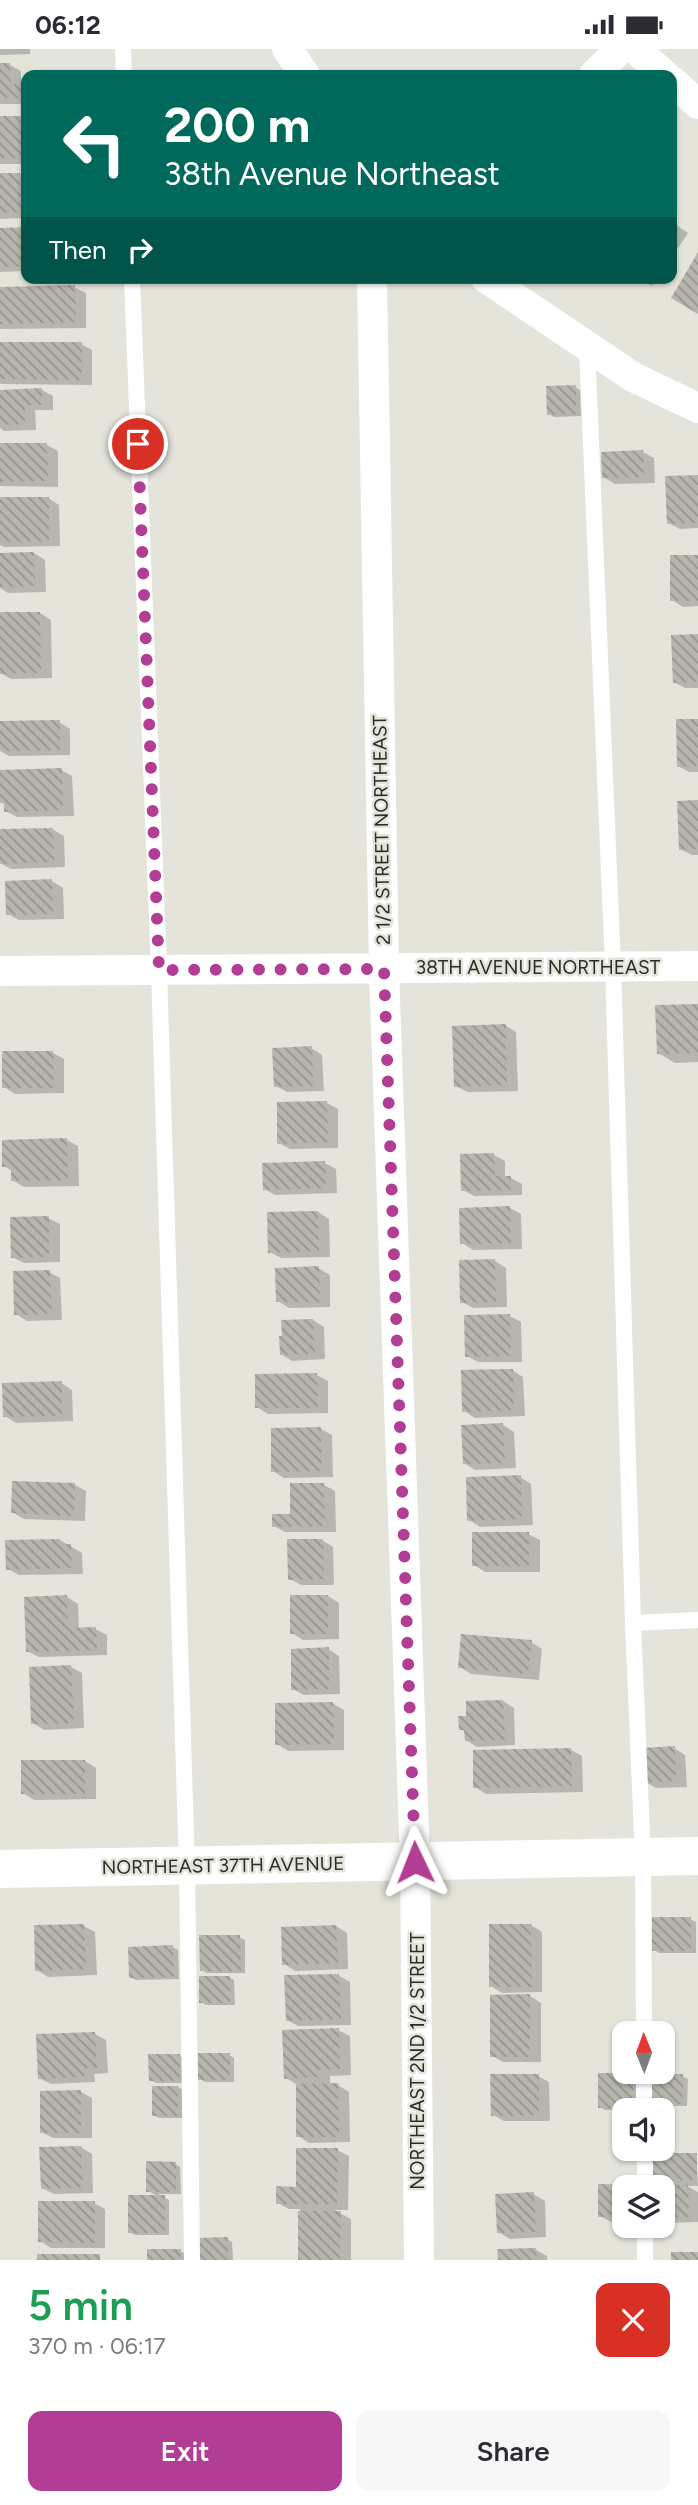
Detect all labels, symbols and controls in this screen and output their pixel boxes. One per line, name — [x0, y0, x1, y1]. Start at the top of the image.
text: 06:12 — [35, 9, 101, 41]
text: 200 m — [164, 95, 310, 154]
icon: left — [49, 98, 140, 189]
text: 38th Avenue Northeast — [164, 155, 500, 193]
icon: right — [121, 231, 159, 269]
text: Then — [49, 234, 107, 266]
pin — [108, 414, 168, 474]
icon: arrive — [119, 425, 157, 463]
street label: 2 1/2 STREET NORTHEAST — [368, 714, 395, 945]
street label: 38TH AVENUE NORTHEAST — [416, 956, 661, 979]
position arrow — [378, 1825, 452, 1899]
street label: NORTHEAST 37TH AVENUE — [101, 1852, 345, 1879]
street label: NORTHEAST 2ND 1/2 STREET — [406, 1932, 429, 2190]
north arrow — [612, 2021, 676, 2084]
map controls — [612, 2021, 675, 2238]
button: sound — [612, 2098, 675, 2161]
button: layers — [612, 2175, 675, 2238]
text: 5 min — [28, 2280, 133, 2331]
button: close — [596, 2283, 670, 2357]
text: 370 m · 06:17 — [28, 2332, 166, 2360]
button: Exit — [28, 2411, 342, 2491]
button: Share — [356, 2411, 670, 2491]

